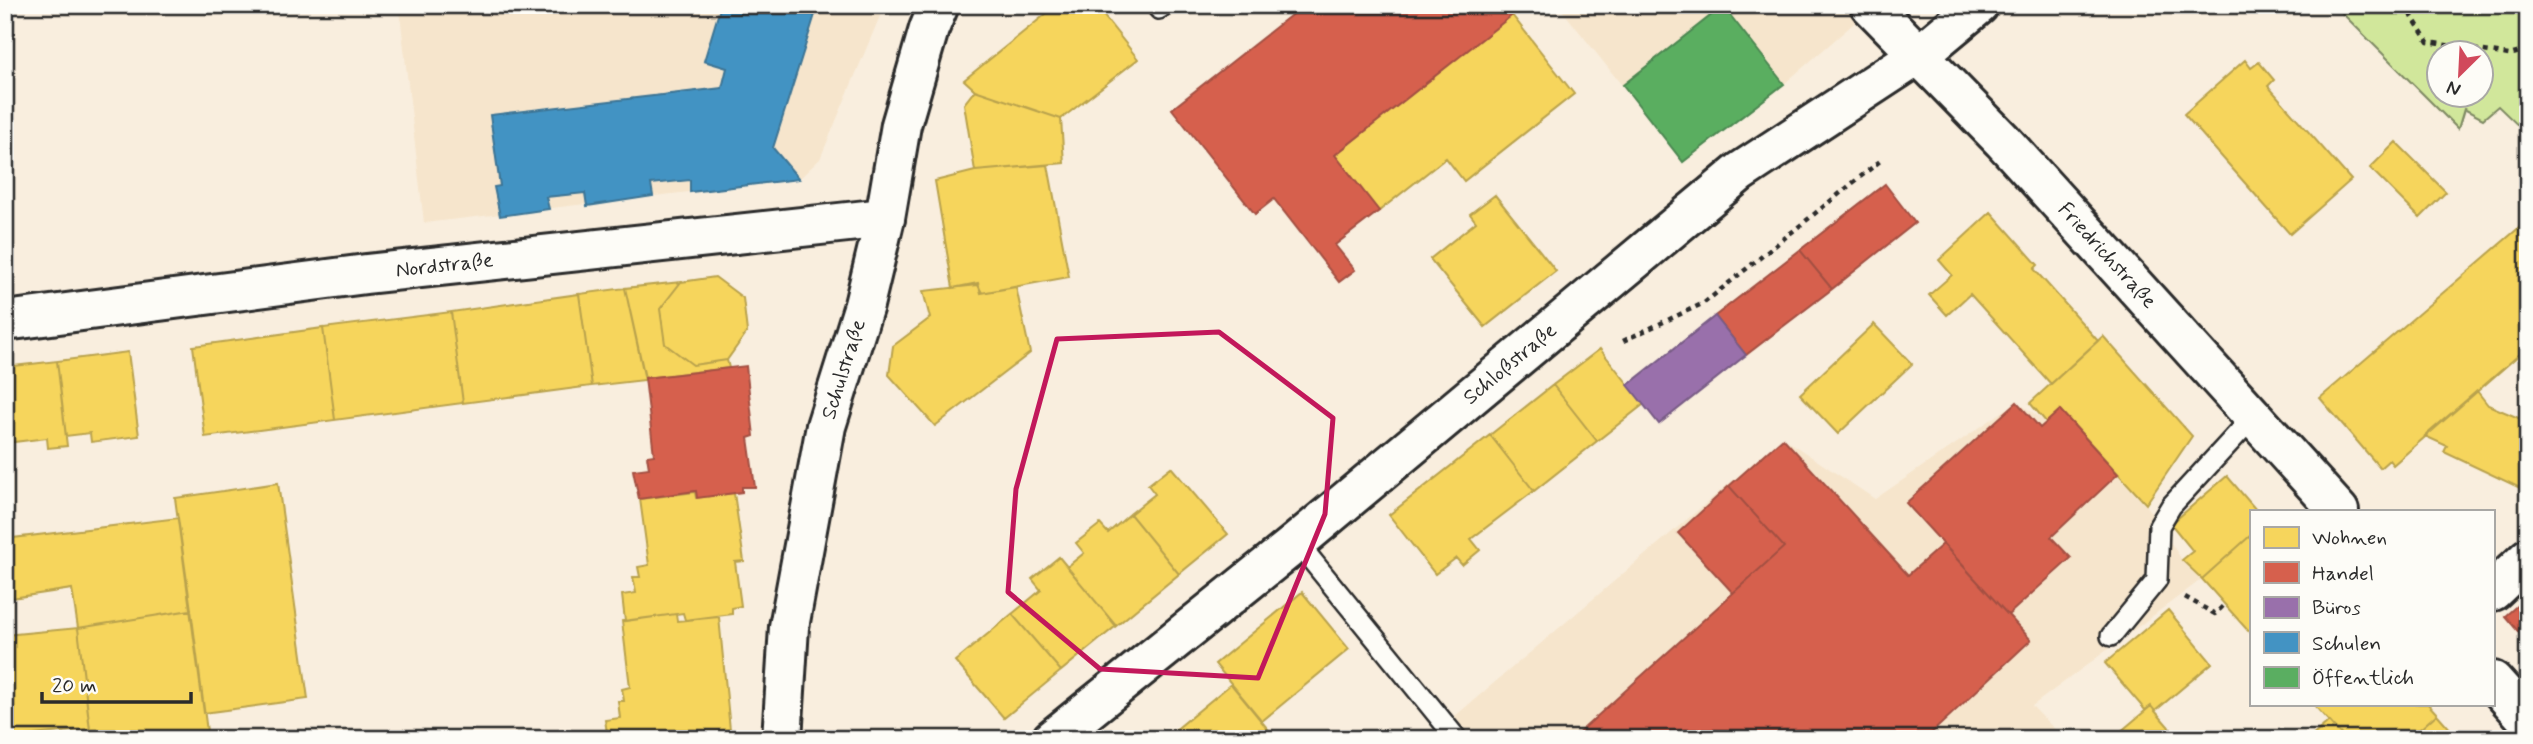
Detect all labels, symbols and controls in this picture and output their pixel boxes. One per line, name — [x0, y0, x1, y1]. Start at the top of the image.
north arrow — [2424, 38, 2494, 108]
text: N — [2443, 74, 2465, 102]
street label: Friedrichstraße — [2051, 196, 2163, 315]
street label: Nordstraße — [394, 246, 495, 285]
street label: Schulstraße — [815, 316, 873, 423]
street label: Schloßstraße — [1457, 317, 1563, 411]
legend — [2250, 510, 2494, 706]
text: Wohnen — [2312, 524, 2387, 552]
text: Handel — [2312, 560, 2374, 588]
text: Büros — [2312, 594, 2361, 622]
text: Schulen — [2312, 630, 2381, 658]
scale bar — [42, 660, 191, 704]
text: Öffentlich — [2312, 664, 2414, 692]
text: 20 m — [52, 672, 97, 700]

